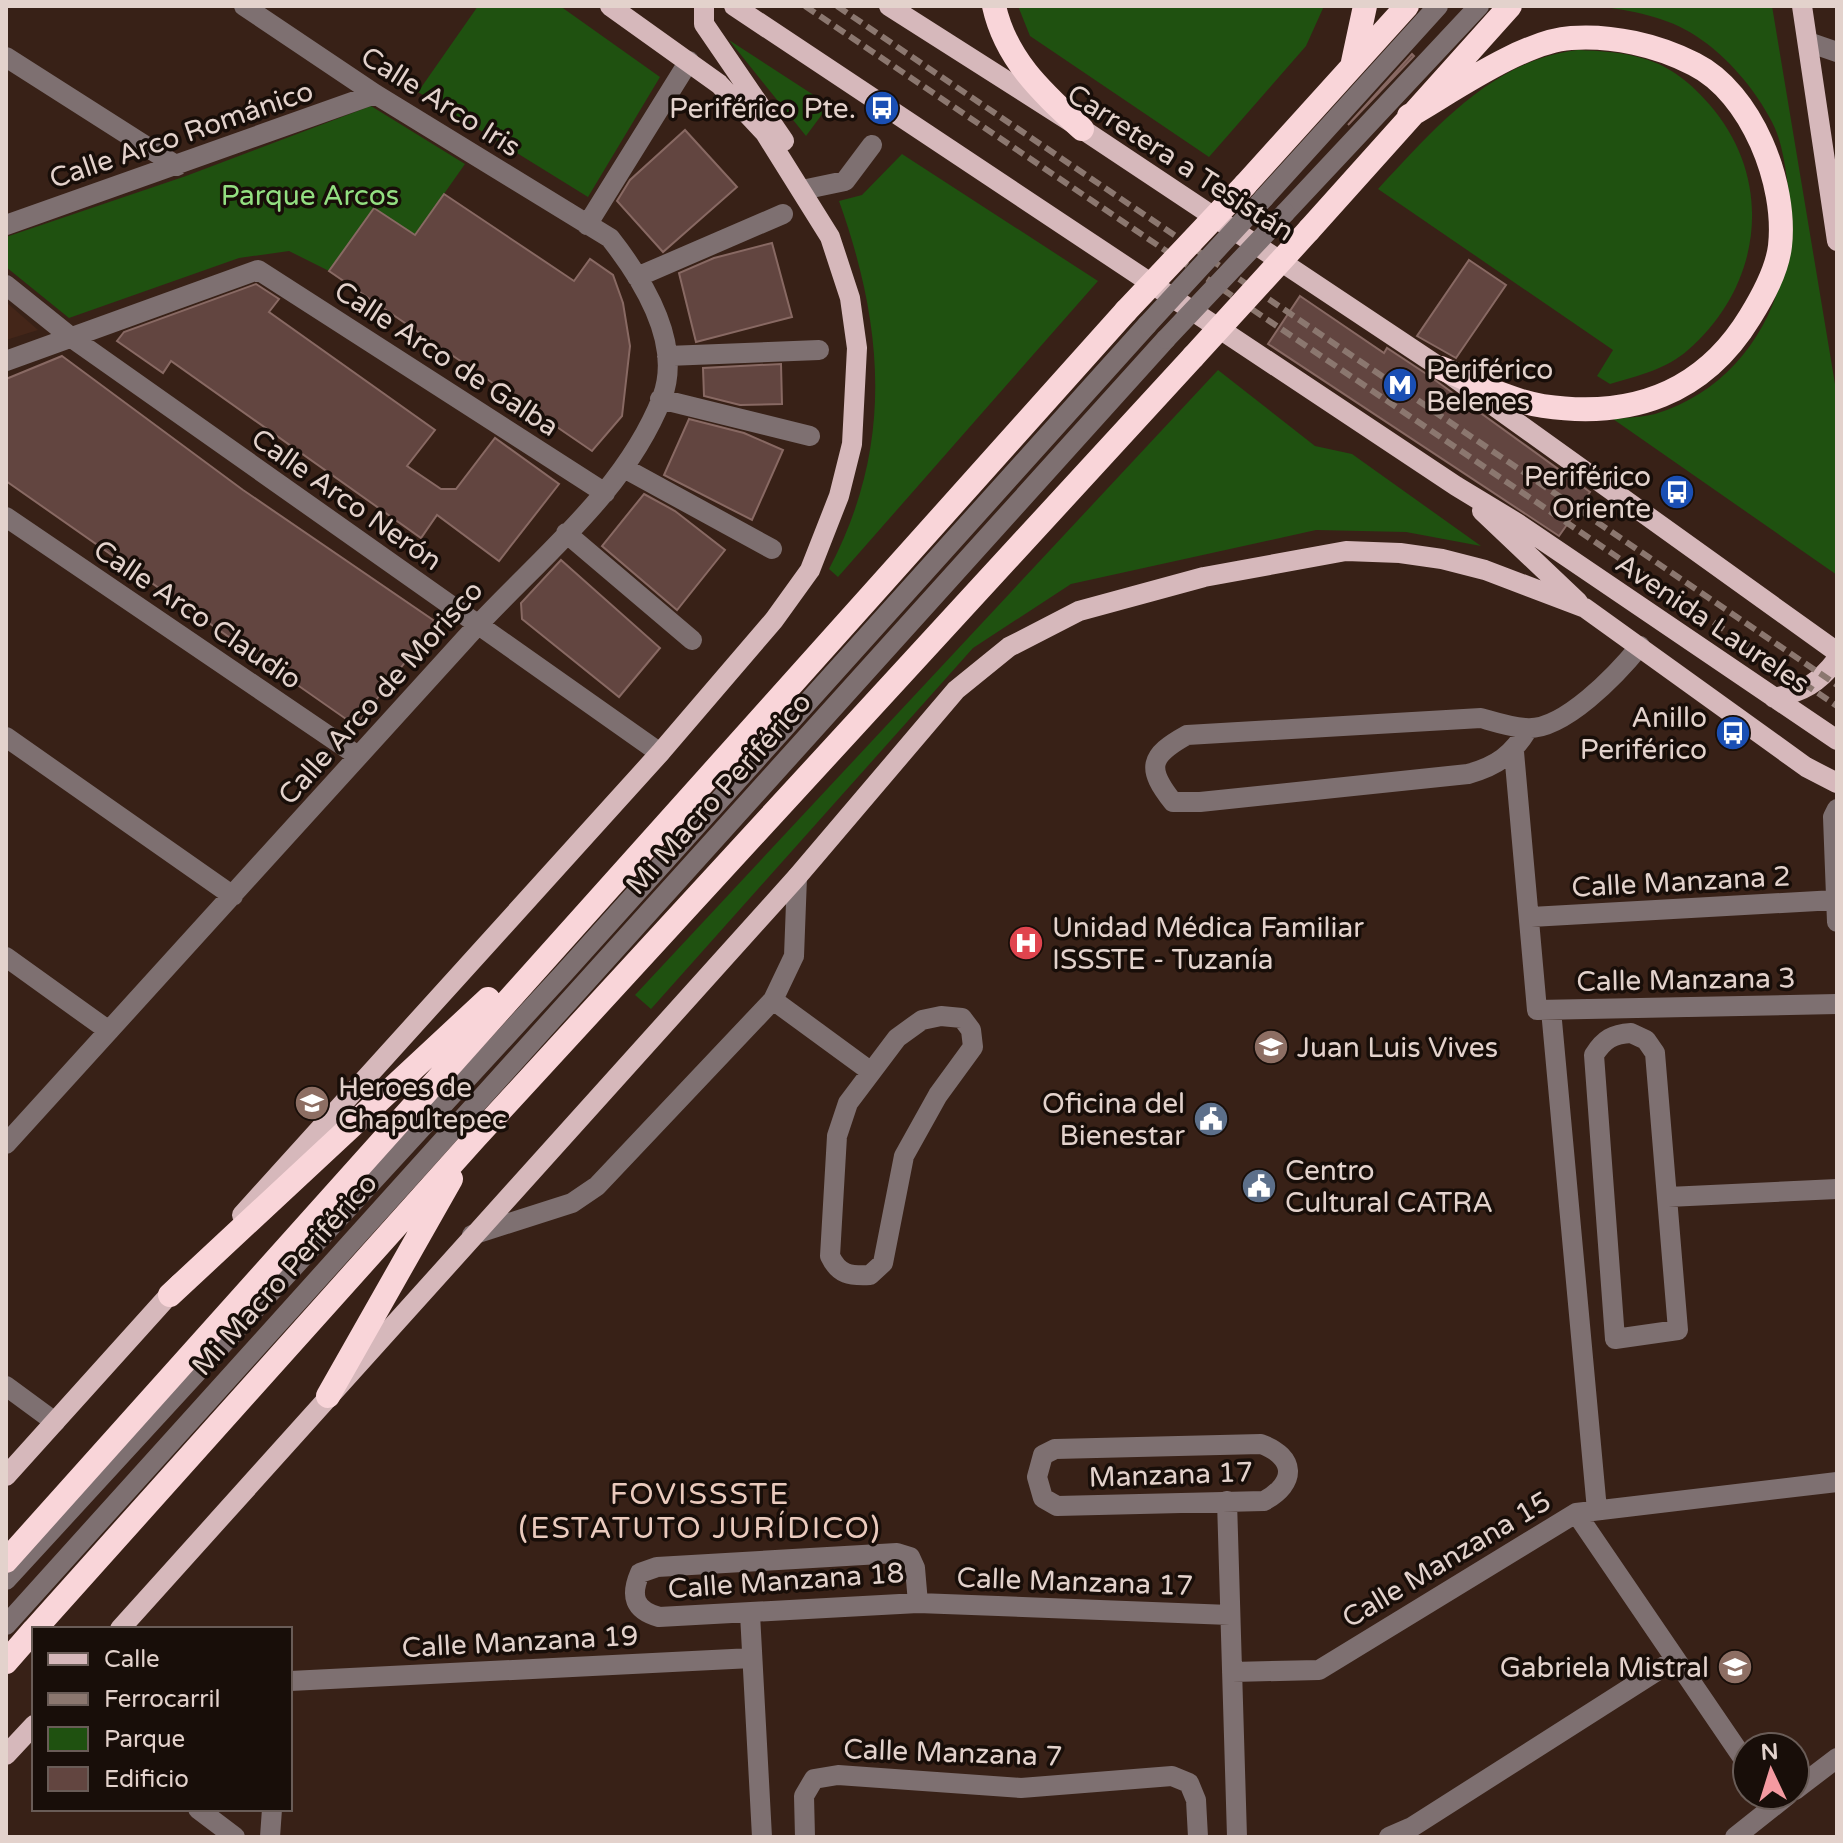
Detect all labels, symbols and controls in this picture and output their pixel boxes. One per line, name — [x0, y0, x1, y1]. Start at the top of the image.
street label: Calle Arco Iris — [355, 39, 526, 164]
street label: Calle Arco Románico — [45, 74, 318, 196]
street label: Carretera a Tesistán — [1061, 77, 1300, 249]
bus stop icon: Periférico Pte. — [863, 89, 901, 127]
place label: Periférico Pte. — [669, 92, 856, 126]
park label: Parque Arcos — [221, 179, 399, 213]
street label: Calle Arco de Galba — [328, 274, 565, 444]
place label: Periférico Belenes — [1426, 353, 1553, 419]
metro station icon: Periférico Belenes — [1381, 366, 1419, 404]
street label: Calle Arco Nerón — [245, 421, 448, 578]
place label: Periférico Oriente — [1524, 460, 1651, 526]
bus stop icon: Periférico Oriente — [1658, 473, 1696, 511]
street label: Calle Arco Claudio — [87, 533, 308, 697]
street label: Avenida Laureles — [1609, 546, 1816, 701]
street label: Calle Arco de Morisco — [271, 574, 490, 812]
street label: Mi Macro Periférico — [619, 685, 819, 902]
place label: Anillo Periférico — [1580, 701, 1707, 767]
bus stop icon: Anillo Periférico — [1714, 714, 1752, 752]
street label: Calle Manzana 2 — [1571, 859, 1792, 905]
place label: Unidad Médica Familiar ISSSTE - Tuzanía — [1052, 911, 1364, 977]
hospital icon: Unidad Médica Familiar ISSSTE - Tuzanía — [1007, 924, 1045, 962]
street label: Calle Manzana 3 — [1576, 961, 1796, 999]
school or university icon: Juan Luis Vives — [1252, 1028, 1290, 1066]
place label: Juan Luis Vives — [1297, 1031, 1498, 1065]
place label: Heroes de Chapultepec — [338, 1071, 507, 1137]
school or university icon: Heroes de Chapultepec — [293, 1084, 331, 1122]
place label: Oficina del Bienestar — [1042, 1087, 1185, 1153]
public building icon: Oficina del Bienestar — [1192, 1100, 1230, 1138]
place label: Centro Cultural CATRA — [1285, 1154, 1493, 1220]
street label: Mi Macro Periférico — [185, 1166, 385, 1383]
public building icon: Centro Cultural CATRA — [1240, 1167, 1278, 1205]
street label: Manzana 17 — [1088, 1455, 1254, 1495]
district label: FOVISSSTE (ESTATUTO JURÍDICO) — [518, 1476, 882, 1547]
street label: Calle Manzana 15 — [1336, 1484, 1557, 1635]
street label: Calle Manzana 18 — [667, 1556, 905, 1606]
street label: Calle Manzana 17 — [956, 1561, 1194, 1603]
street label: Calle Manzana 19 — [401, 1619, 639, 1665]
legend — [32, 1627, 292, 1811]
text: Calle — [104, 1645, 160, 1674]
school or university icon: Gabriela Mistral — [1716, 1648, 1754, 1686]
place label: Gabriela Mistral — [1500, 1651, 1709, 1685]
text: Ferrocarril — [104, 1685, 220, 1714]
text: Parque — [104, 1725, 185, 1754]
north arrow — [1731, 1731, 1811, 1811]
street label: Calle Manzana 7 — [843, 1732, 1063, 1774]
text: N — [1760, 1738, 1779, 1766]
text: Edificio — [104, 1765, 189, 1794]

